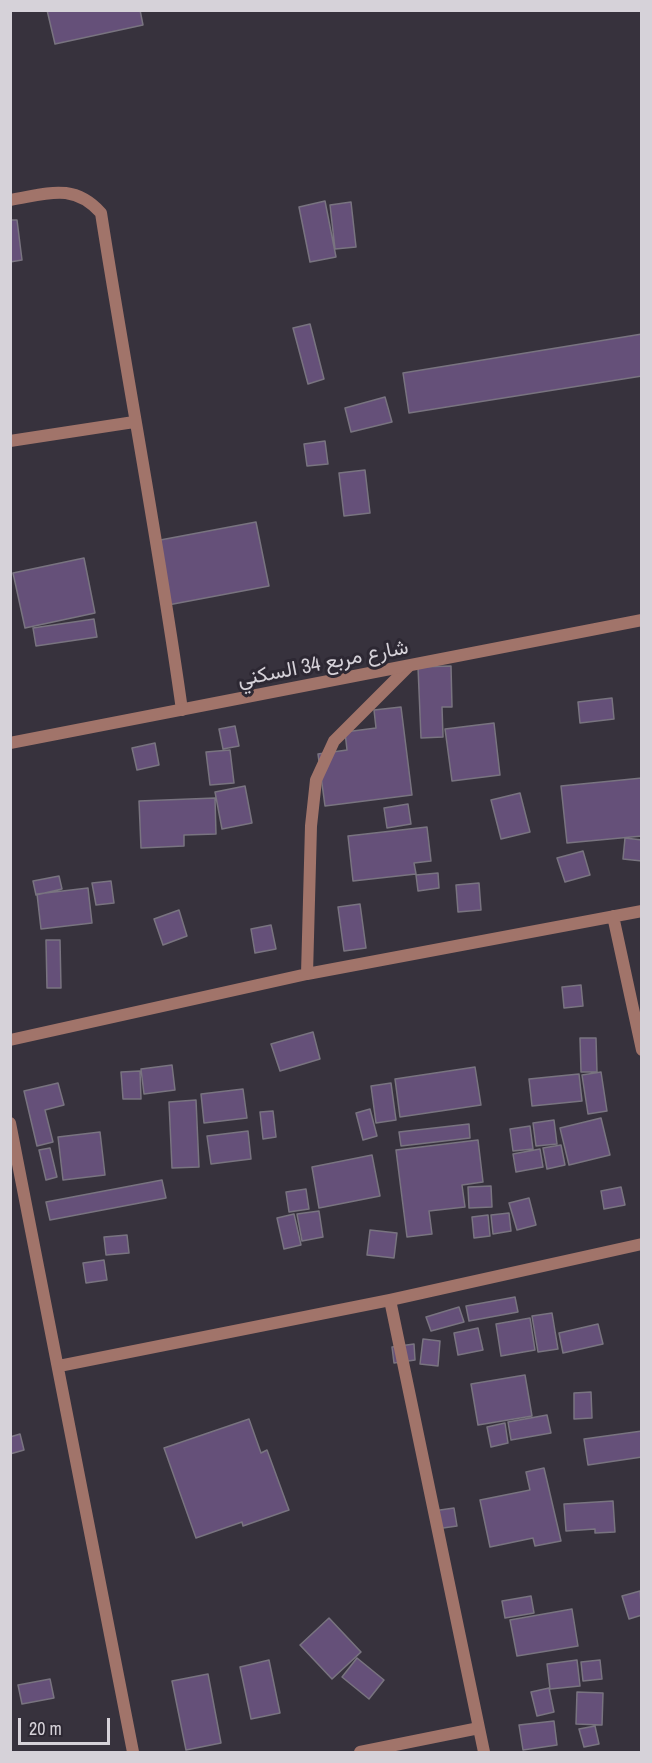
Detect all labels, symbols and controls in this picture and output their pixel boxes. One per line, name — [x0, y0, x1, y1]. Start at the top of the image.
street label: شارع مربع 34 السكني — [235, 635, 411, 693]
scale bar — [21, 1706, 112, 1744]
text: 20 m — [29, 1716, 62, 1741]

